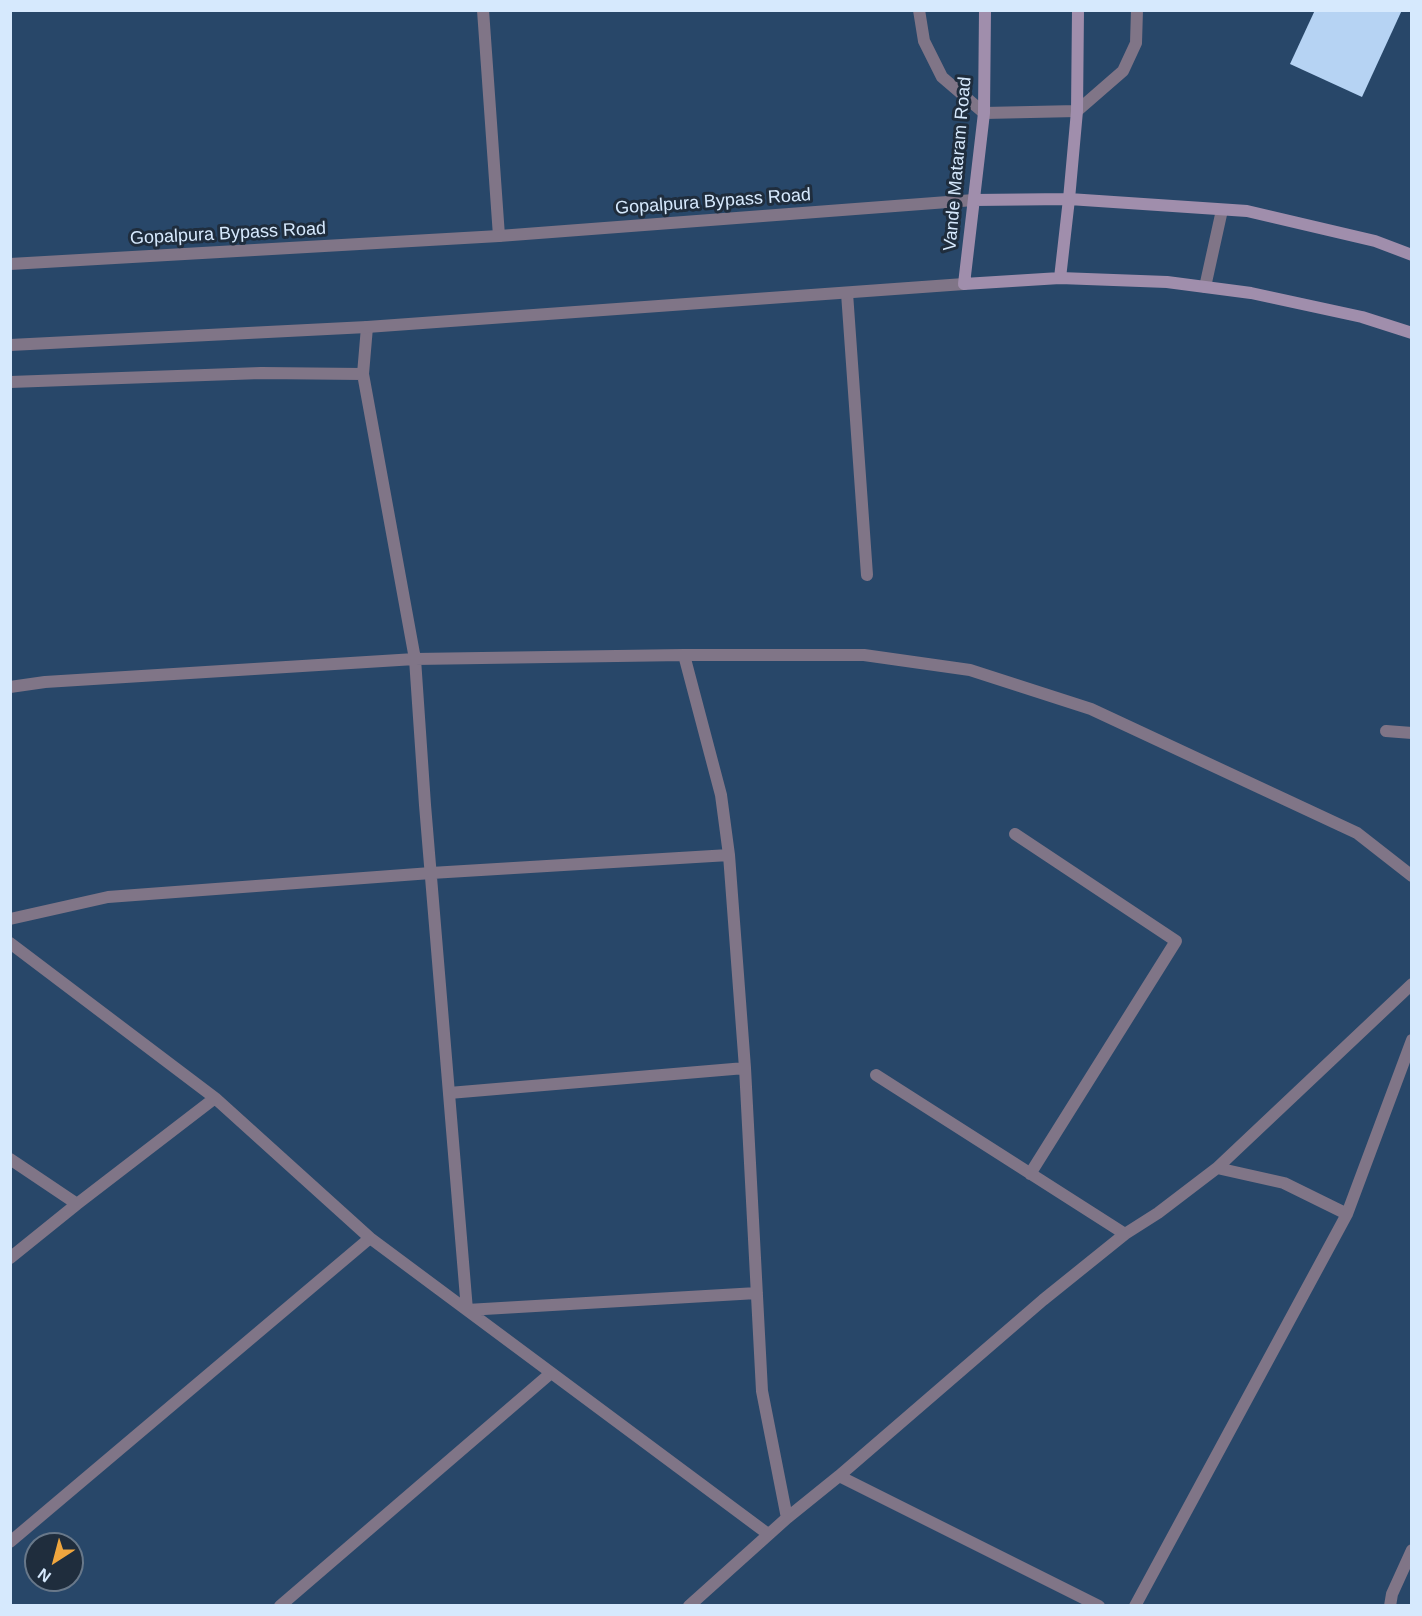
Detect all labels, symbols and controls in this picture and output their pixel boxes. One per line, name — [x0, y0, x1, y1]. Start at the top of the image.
street label: Vande Mataram Road — [940, 76, 976, 252]
street label: Gopalpura Bypass Road — [614, 184, 812, 220]
street label: Gopalpura Bypass Road — [130, 218, 326, 250]
north arrow — [24, 1532, 84, 1592]
text: N — [35, 1565, 54, 1586]

